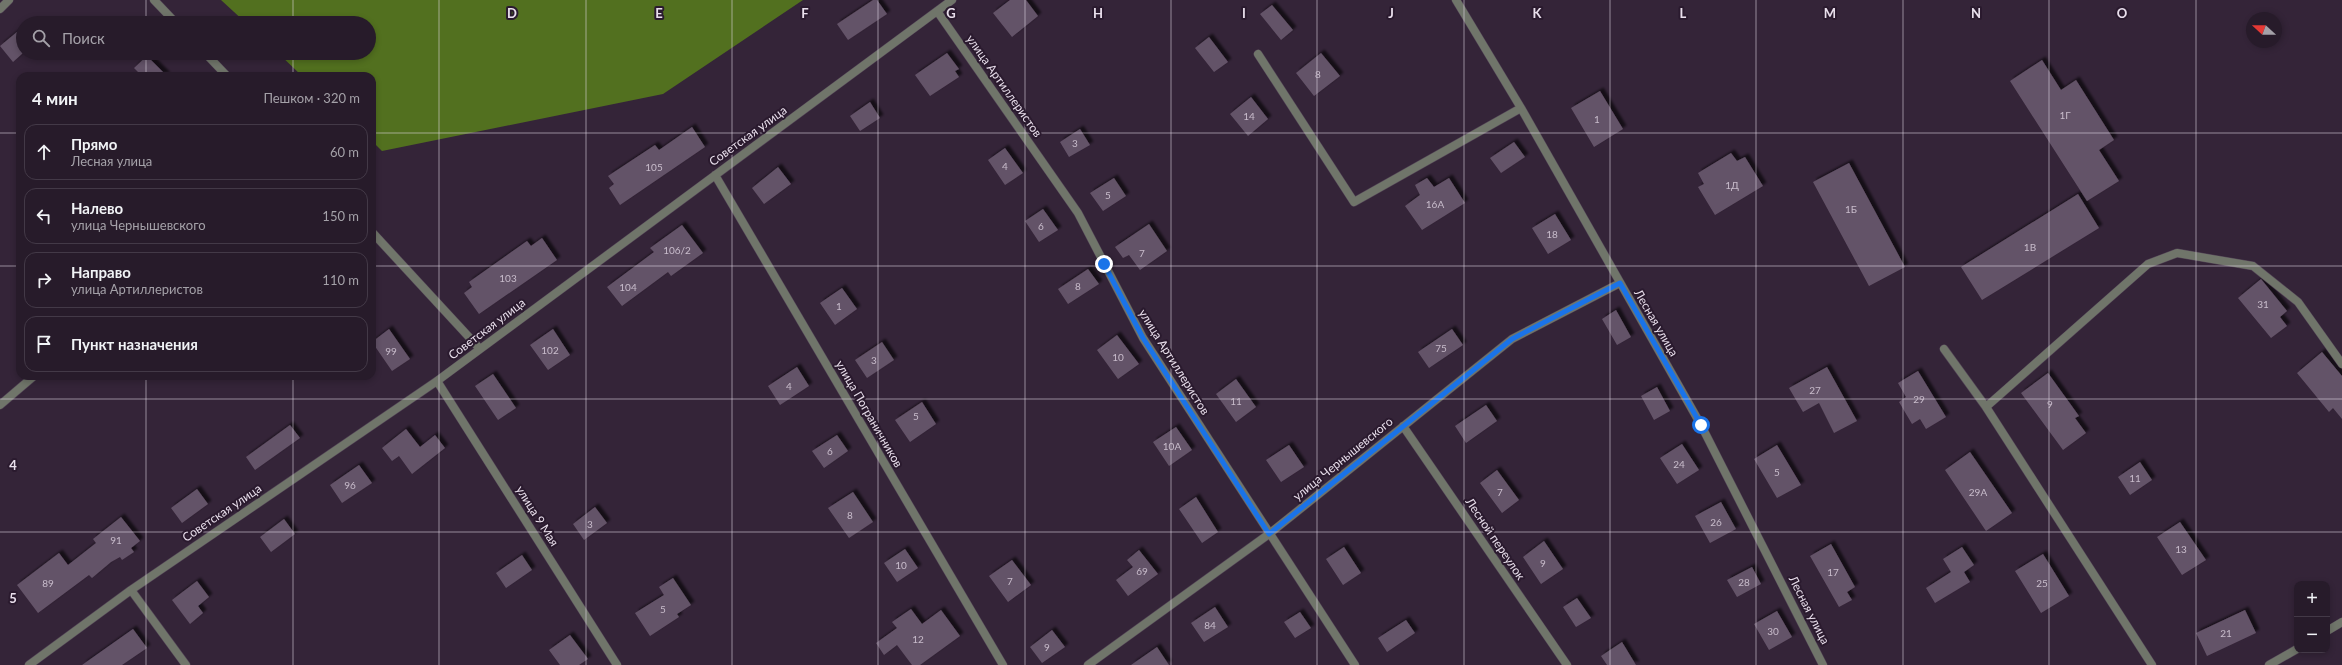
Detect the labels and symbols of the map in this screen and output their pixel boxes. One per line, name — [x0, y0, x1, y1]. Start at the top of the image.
text: D — [507, 5, 517, 21]
text: E — [655, 5, 663, 21]
text: F — [801, 5, 809, 21]
text: G — [946, 5, 956, 21]
text: H — [1093, 5, 1103, 21]
text: I — [1242, 5, 1246, 21]
text: J — [1388, 5, 1394, 21]
text: K — [1533, 5, 1543, 21]
text: L — [1680, 5, 1687, 21]
text: M — [1824, 5, 1836, 21]
text: N — [1971, 5, 1981, 21]
text: O — [2117, 5, 2128, 21]
north arrow — [2246, 12, 2282, 48]
street label: улица Артиллеристов — [963, 32, 1045, 140]
house number: 8 — [1315, 68, 1321, 80]
street label: Советская улица — [706, 102, 790, 169]
house number: 1Г — [2059, 109, 2071, 121]
house number: 14 — [1243, 110, 1255, 122]
house number: 1 — [1594, 113, 1600, 125]
house number: 3 — [1072, 137, 1078, 149]
house number: 4 — [1002, 160, 1008, 172]
house number: 105 — [645, 161, 663, 173]
house number: 1Д — [1725, 179, 1739, 191]
house number: 5 — [1105, 189, 1111, 201]
house number: 16А — [1426, 198, 1444, 210]
house number: 1Б — [1845, 203, 1857, 215]
house number: 6 — [1038, 220, 1044, 232]
house number: 18 — [1546, 228, 1558, 240]
house number: 1В — [2024, 241, 2036, 253]
house number: 106/2 — [663, 244, 691, 256]
house number: 7 — [1139, 247, 1145, 259]
route end — [1095, 255, 1113, 273]
house number: 103 — [499, 272, 517, 284]
house number: 8 — [1075, 280, 1081, 292]
house number: 104 — [619, 281, 637, 293]
street label: Лесная улица — [1631, 286, 1682, 359]
street label: Советская улица — [445, 295, 528, 362]
house number: 31 — [2257, 298, 2269, 310]
house number: 1 — [836, 300, 842, 312]
street label: улица Артиллеристов — [1136, 306, 1213, 417]
house number: 75 — [1435, 342, 1447, 354]
house number: 102 — [541, 344, 559, 356]
house number: 99 — [385, 345, 397, 357]
house number: 10 — [1112, 351, 1124, 363]
house number: 3 — [871, 354, 877, 366]
street label: улица Пограничников — [833, 358, 906, 470]
house number: 4 — [786, 380, 792, 392]
house number: 27 — [1809, 384, 1821, 396]
house number: 29 — [1913, 393, 1925, 405]
house number: 11 — [1230, 395, 1242, 407]
house number: 9 — [2047, 398, 2053, 410]
house number: 5 — [913, 410, 919, 422]
street label: улица Чернышевского — [1290, 414, 1396, 504]
route start — [1692, 416, 1710, 434]
house number: 10А — [1163, 440, 1181, 452]
house number: 6 — [827, 445, 833, 457]
text: 4 — [9, 457, 17, 473]
house number: 24 — [1673, 458, 1685, 470]
house number: 5 — [1774, 466, 1780, 478]
house number: 11 — [2129, 472, 2141, 484]
house number: 96 — [344, 479, 356, 491]
street label: Советская улица — [179, 481, 264, 545]
street label: улица 9 Мая — [513, 483, 562, 549]
house number: 7 — [1497, 486, 1503, 498]
house number: 29А — [1969, 486, 1987, 498]
street label: Лесной переулок — [1462, 494, 1529, 583]
house number: 8 — [847, 509, 853, 521]
house number: 26 — [1710, 516, 1722, 528]
house number: 3 — [587, 518, 593, 530]
house number: 91 — [110, 534, 122, 546]
house number: 13 — [2175, 543, 2187, 555]
house number: 9 — [1540, 557, 1546, 569]
house number: 10 — [895, 559, 907, 571]
house number: 69 — [1136, 565, 1148, 577]
house number: 17 — [1827, 566, 1839, 578]
street label: Лесная улица — [1785, 572, 1833, 647]
house number: 7 — [1007, 575, 1013, 587]
house number: 28 — [1738, 576, 1750, 588]
house number: 89 — [42, 577, 54, 589]
house number: 25 — [2036, 577, 2048, 589]
text: 5 — [9, 590, 17, 606]
house number: 5 — [660, 603, 666, 615]
house number: 84 — [1204, 619, 1216, 631]
house number: 30 — [1767, 625, 1779, 637]
house number: 21 — [2220, 627, 2232, 639]
house number: 12 — [912, 633, 924, 645]
house number: 9 — [1044, 641, 1050, 653]

